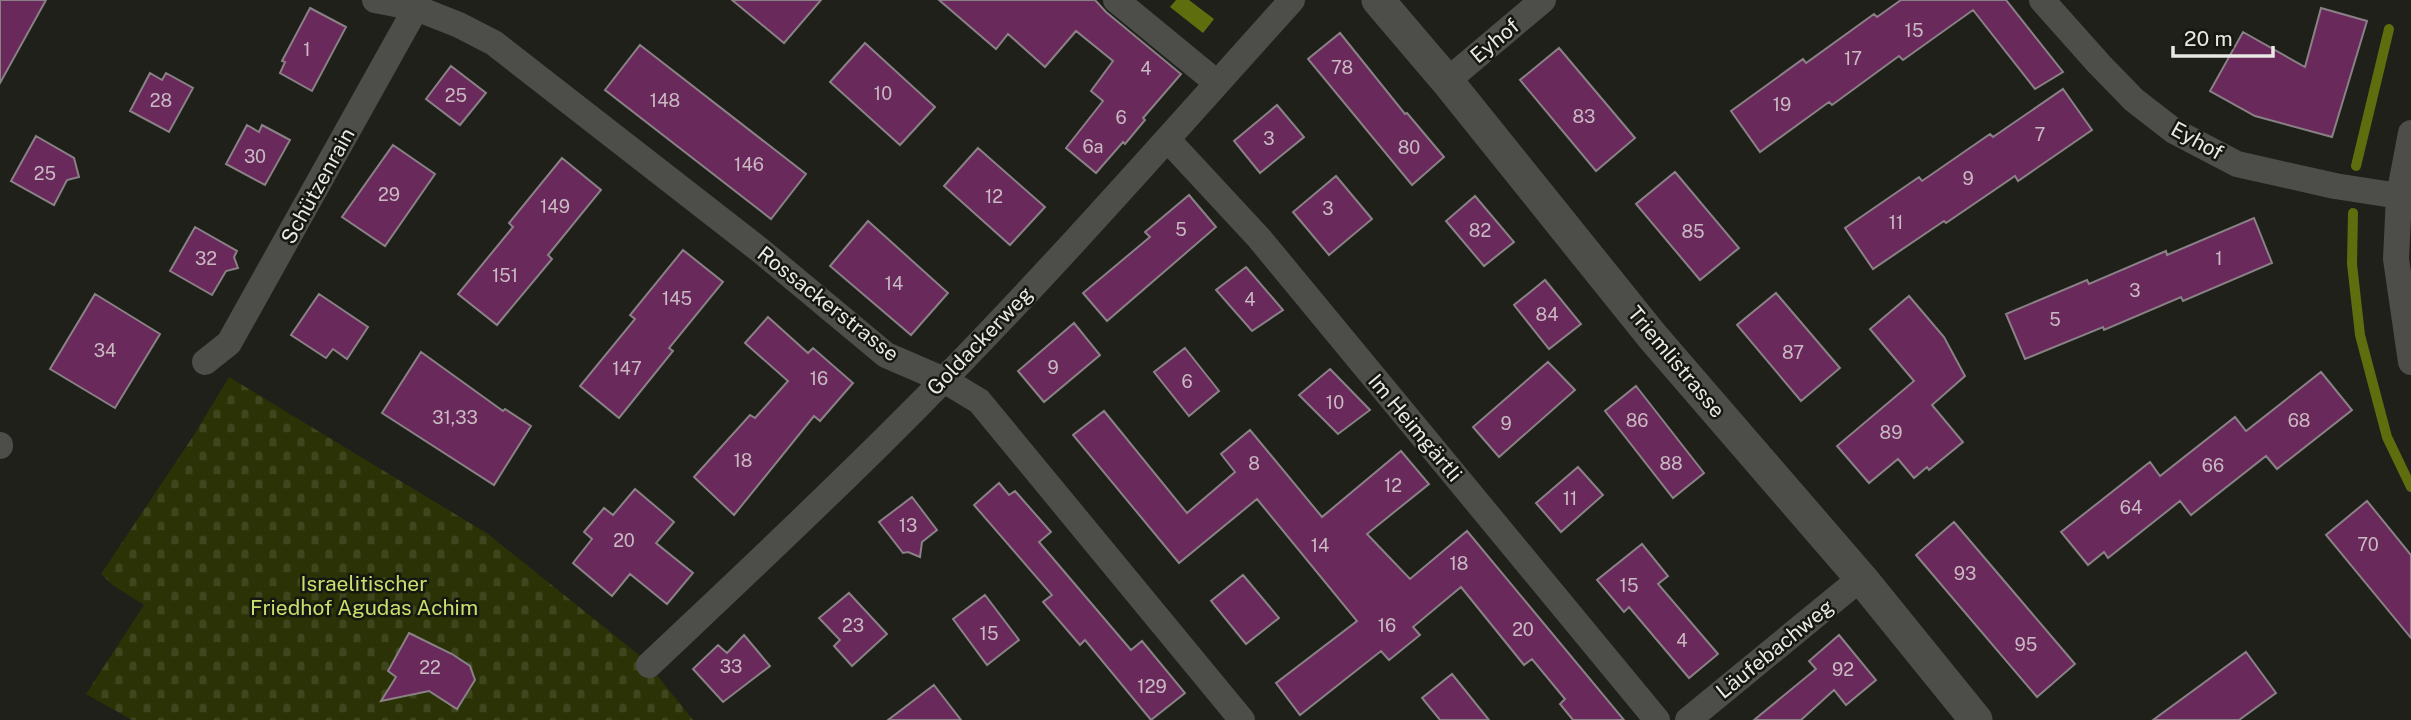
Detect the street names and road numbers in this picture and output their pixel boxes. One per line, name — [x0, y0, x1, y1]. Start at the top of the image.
street label: Eyhof — [1465, 13, 1524, 68]
street label: Eyhof — [2167, 116, 2228, 165]
street label: Schützenrain — [275, 123, 360, 248]
street label: Rossackerstrasse — [753, 241, 904, 366]
street label: Goldackerweg — [922, 281, 1038, 400]
street label: Triemlistrasse — [1623, 301, 1730, 422]
street label: Im Heimgärtli — [1363, 369, 1468, 486]
street label: Läufebachweg — [1711, 594, 1838, 704]

